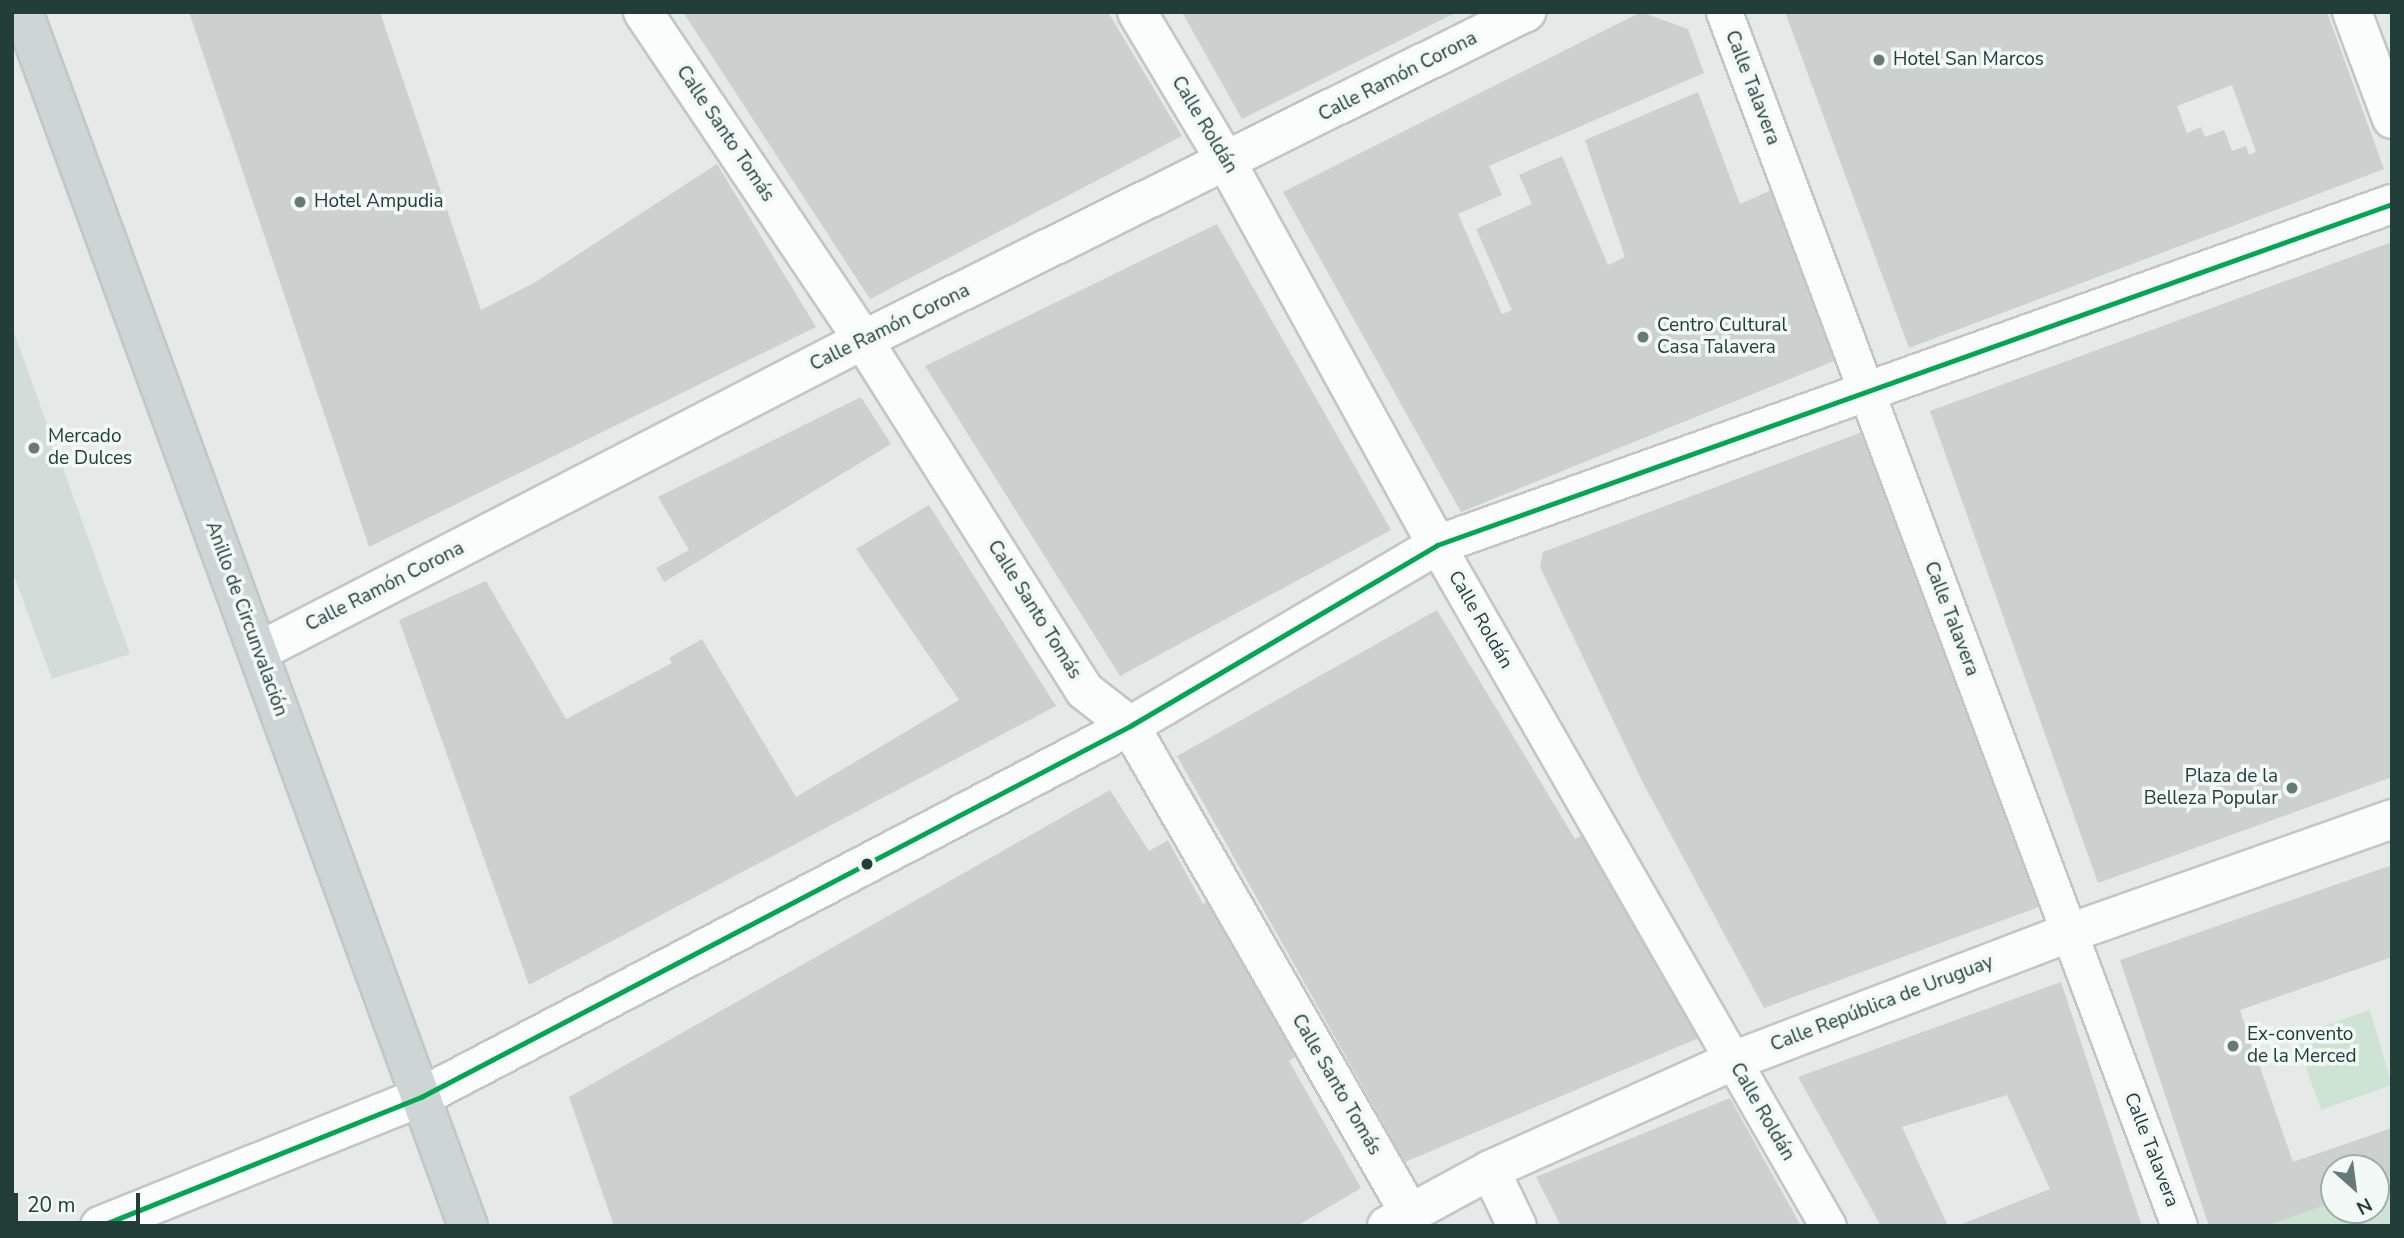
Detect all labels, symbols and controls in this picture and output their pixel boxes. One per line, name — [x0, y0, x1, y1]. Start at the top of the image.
street label: Calle Ramón Corona — [1315, 27, 1481, 127]
street label: Calle Talavera — [1720, 27, 1784, 149]
place label: Hotel San Marcos — [1893, 49, 2044, 71]
marker: Hotel San Marcos — [1871, 52, 1887, 68]
street label: Calle Santo Tomás — [671, 62, 779, 206]
street label: Calle Roldán — [1166, 72, 1242, 178]
place label: Hotel Ampudia — [314, 191, 444, 213]
marker: Hotel Ampudia — [292, 194, 308, 210]
street label: Calle Ramón Corona — [806, 279, 974, 377]
place label: Centro Cultural Casa Talavera — [1657, 315, 1787, 359]
marker: Centro Cultural Casa Talavera — [1635, 329, 1651, 345]
place label: Mercado de Dulces — [48, 426, 132, 470]
marker: Mercado de Dulces — [26, 440, 42, 456]
street label: Anillo de Circunvalación — [200, 518, 292, 720]
street label: Calle Santo Tomás — [982, 536, 1086, 684]
street label: Calle Ramón Corona — [302, 537, 468, 637]
street label: Calle Talavera — [1919, 558, 1983, 680]
street label: Calle Roldán — [1443, 567, 1517, 673]
place label: Plaza de la Belleza Popular — [2144, 766, 2278, 810]
marker: Plaza de la Belleza Popular — [2284, 780, 2300, 796]
unlabelled marker — [860, 857, 874, 871]
street label: Calle República de Uruguay — [1767, 951, 1997, 1057]
street label: Calle Santo Tomás — [1286, 1010, 1386, 1160]
place label: Ex-convento de la Merced — [2247, 1024, 2356, 1068]
marker: Ex-convento de la Merced — [2225, 1038, 2241, 1054]
street label: Calle Roldán — [1725, 1059, 1799, 1165]
street label: Calle Talavera — [2119, 1089, 2183, 1211]
north arrow — [2320, 1154, 2390, 1224]
scale bar — [18, 1178, 144, 1222]
text: 20 m — [27, 1191, 76, 1219]
text: N — [2352, 1191, 2376, 1221]

